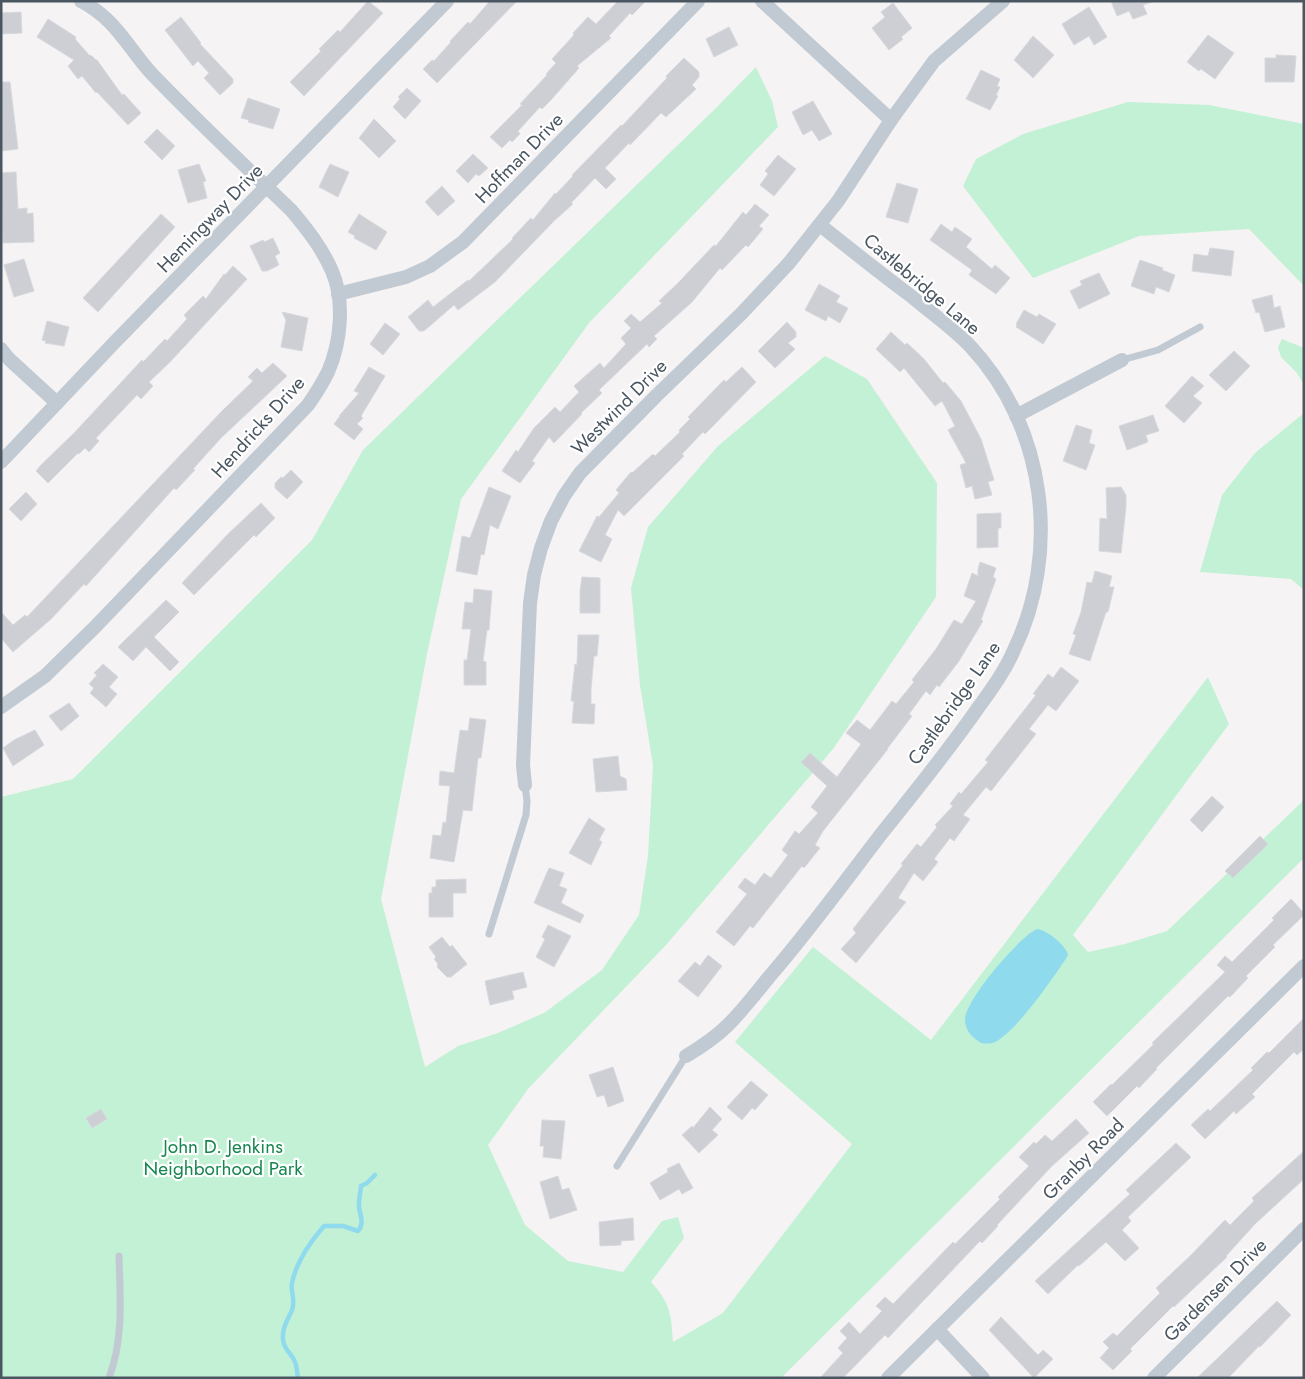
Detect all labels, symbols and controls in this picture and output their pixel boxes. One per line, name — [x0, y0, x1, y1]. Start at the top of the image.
street label: Hoffman Drive — [469, 106, 569, 209]
street label: Hemingway Drive — [151, 157, 269, 279]
street label: Castlebridge Lane — [858, 227, 987, 341]
street label: Westwind Drive — [565, 353, 673, 461]
street label: Hendricks Drive — [205, 370, 311, 484]
street label: Castlebridge Lane — [901, 636, 1007, 770]
street label: Granby Road — [1036, 1112, 1130, 1206]
park label: John D. Jenkins Neighborhood Park — [143, 1133, 303, 1182]
street label: Gardensen Drive — [1157, 1232, 1273, 1348]

